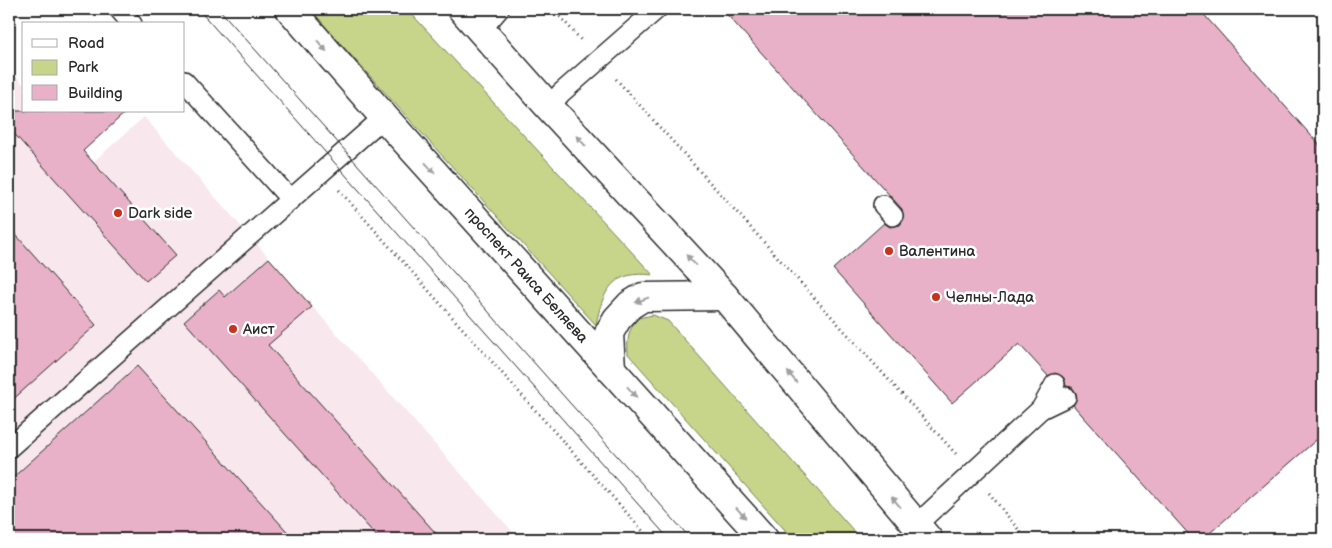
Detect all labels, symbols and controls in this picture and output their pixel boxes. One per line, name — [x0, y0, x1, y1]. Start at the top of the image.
legend — [22, 22, 185, 112]
text: Road — [68, 34, 104, 53]
one-way arrow — [316, 39, 328, 51]
text: Park — [68, 58, 99, 77]
text: Building — [68, 84, 123, 103]
one-way arrow — [575, 136, 587, 148]
one-way arrow — [424, 161, 435, 174]
place label: Dark side — [128, 204, 193, 223]
street label: проспект Раиса Беляева — [460, 204, 592, 347]
marker: Dark side — [112, 207, 124, 219]
place label: Валентина — [899, 242, 976, 261]
marker: Валентина — [883, 245, 895, 257]
one-way arrow — [685, 255, 697, 267]
place label: Челны-Лада — [946, 288, 1034, 307]
marker: Челны-Лада — [930, 291, 942, 303]
one-way arrow — [634, 296, 649, 304]
place label: Аист — [242, 320, 275, 339]
marker: Аист — [227, 323, 239, 335]
one-way arrow — [786, 372, 798, 384]
one-way arrow — [626, 386, 638, 398]
one-way arrow — [890, 496, 901, 509]
one-way arrow — [735, 507, 746, 520]

